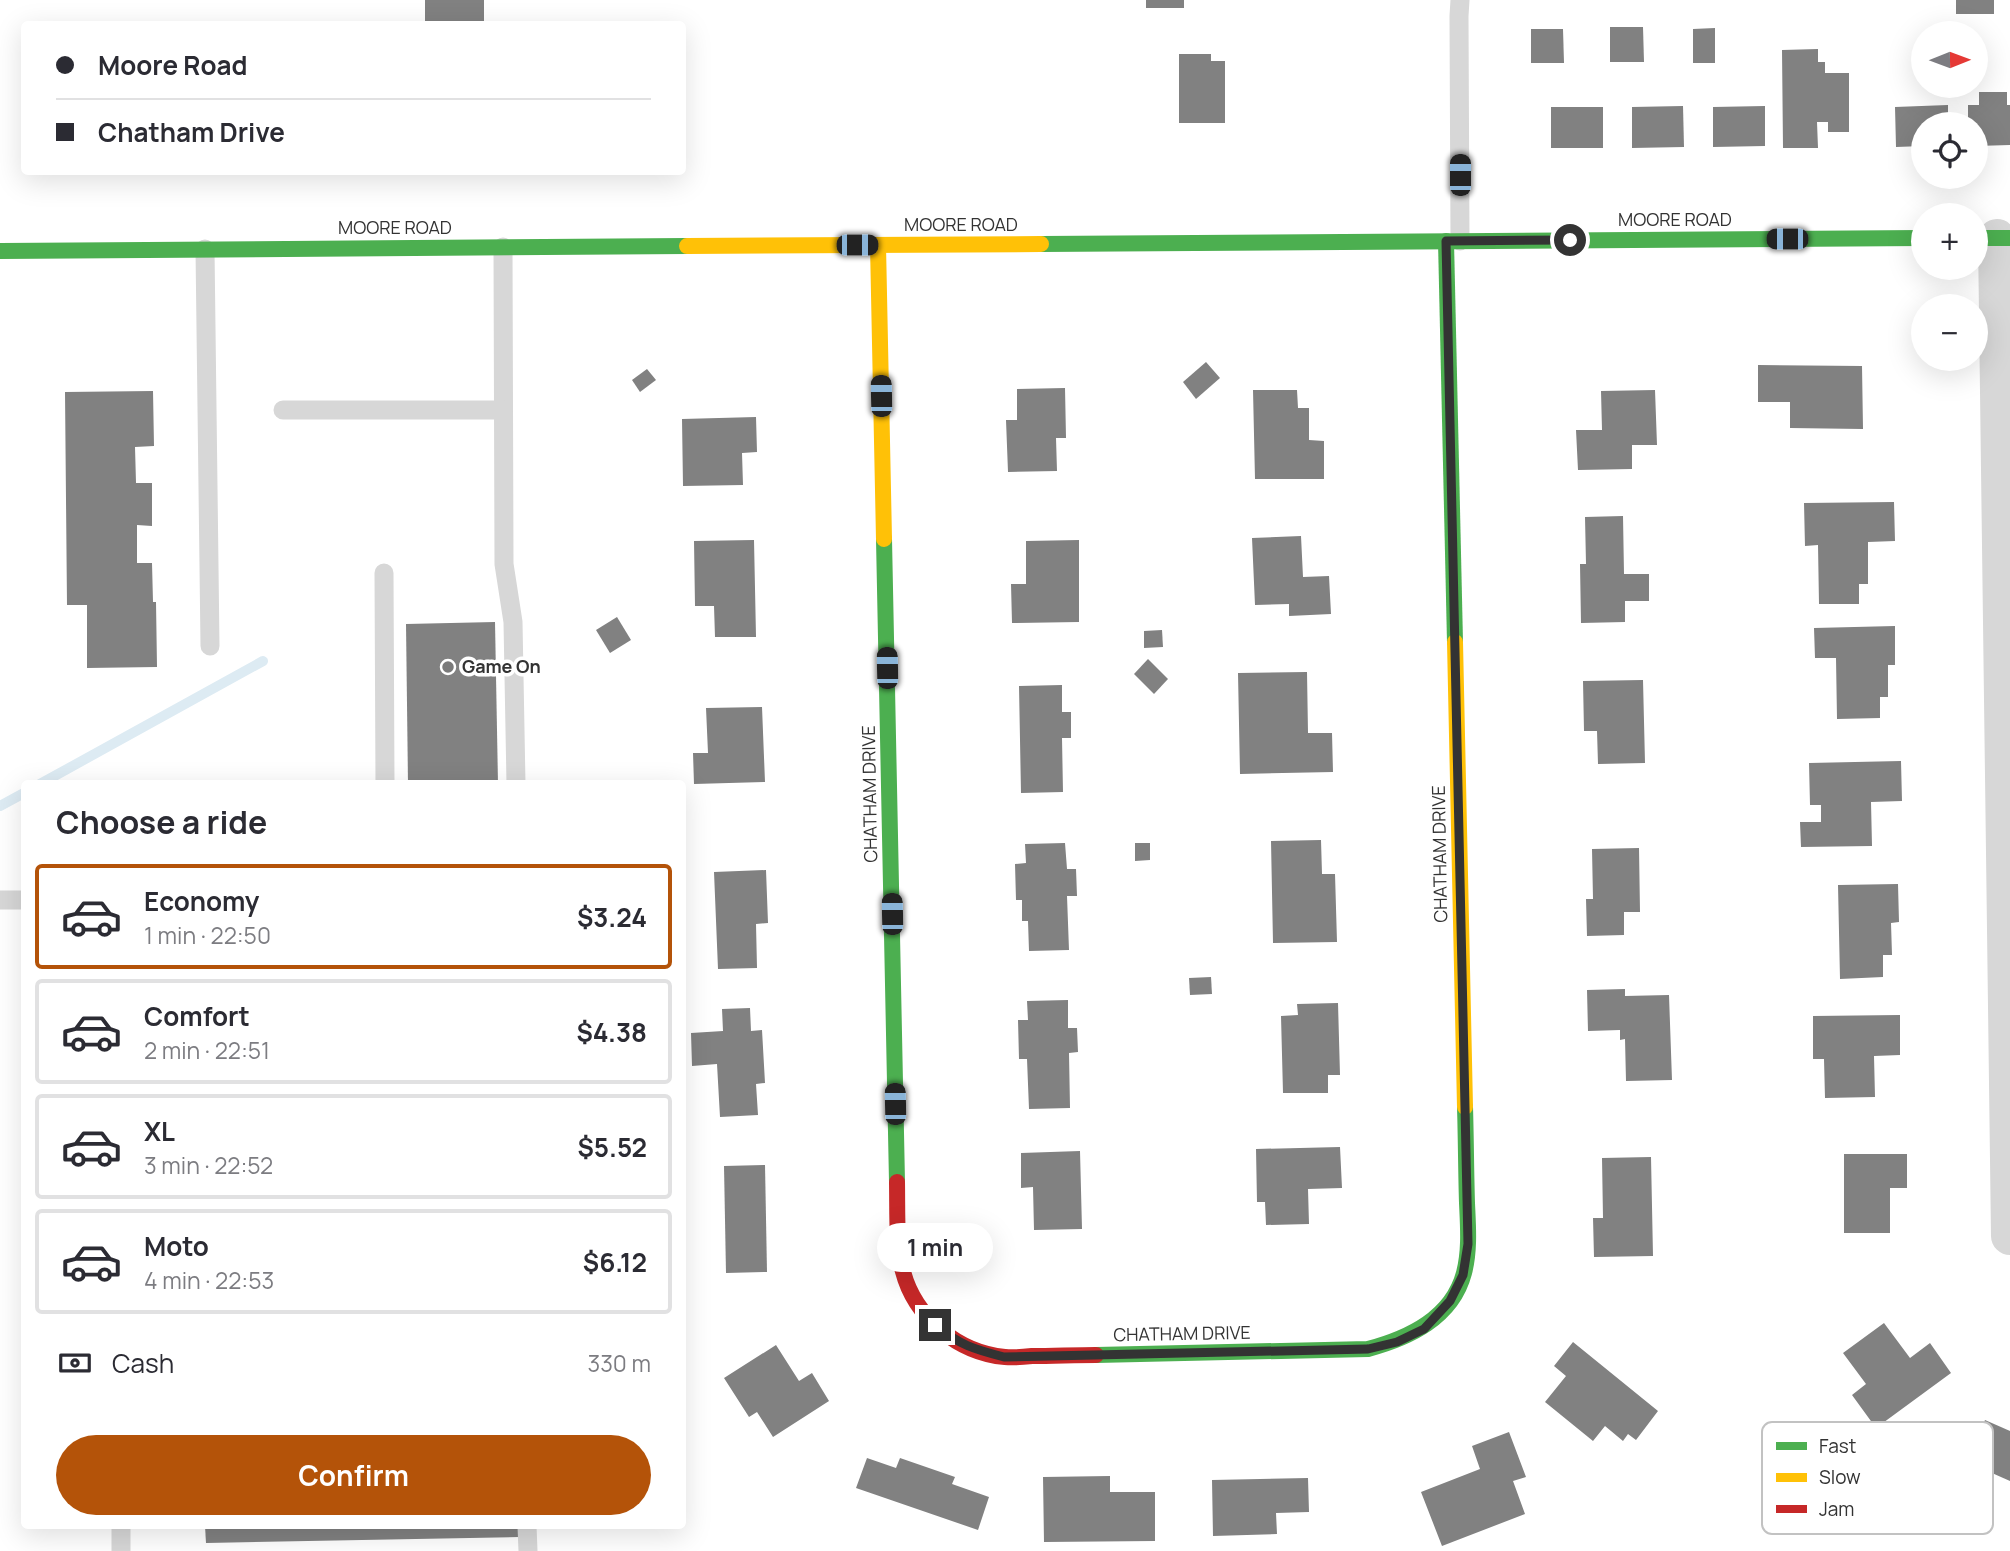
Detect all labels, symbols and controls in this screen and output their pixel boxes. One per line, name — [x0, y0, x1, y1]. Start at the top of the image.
north arrow — [1911, 21, 1988, 98]
map controls — [1911, 21, 1988, 371]
text: Moore Road — [98, 47, 248, 83]
button: locate — [1911, 112, 1988, 189]
text: Chatham Drive — [98, 114, 285, 150]
car — [1450, 154, 1471, 196]
button: + — [1911, 203, 1988, 280]
street label: MOORE ROAD — [1618, 207, 1732, 231]
street label: MOORE ROAD — [904, 212, 1018, 236]
street label: MOORE ROAD — [338, 215, 452, 239]
route start — [1554, 224, 1586, 256]
car — [1767, 229, 1809, 250]
car — [837, 235, 879, 256]
button: − — [1911, 294, 1988, 371]
car — [871, 375, 892, 417]
car — [877, 647, 898, 689]
place label: Game On — [462, 654, 541, 678]
marker: Game On — [440, 659, 456, 675]
street label: CHATHAM DRIVE — [856, 725, 882, 863]
street label: CHATHAM DRIVE — [1426, 785, 1452, 923]
text: Choose a ride — [56, 800, 267, 844]
text: Economy — [144, 883, 259, 919]
icon: car — [60, 885, 123, 948]
car — [882, 893, 903, 935]
text: $3.24 — [577, 899, 647, 935]
text: 1 min · 22:50 — [144, 919, 271, 951]
text: Comfort — [144, 998, 250, 1034]
icon: car — [60, 1000, 123, 1063]
text: $4.38 — [576, 1014, 647, 1050]
text: 2 min · 22:51 — [144, 1034, 270, 1066]
car — [885, 1083, 906, 1125]
text: XL — [144, 1113, 175, 1149]
icon: car — [60, 1115, 123, 1178]
text: $5.52 — [577, 1129, 647, 1165]
text: 3 min · 22:52 — [144, 1149, 273, 1181]
callout: 1 min — [877, 1224, 993, 1272]
text: Moto — [144, 1228, 209, 1264]
icon: car — [60, 1230, 123, 1293]
text: 1 min — [907, 1231, 963, 1263]
text: $6.12 — [583, 1244, 647, 1280]
text: 4 min · 22:53 — [144, 1264, 274, 1296]
route end — [919, 1309, 951, 1341]
street label: CHATHAM DRIVE — [1113, 1320, 1251, 1346]
icon: cash — [56, 1344, 94, 1382]
text: Cash — [112, 1345, 174, 1381]
text: 330 m — [587, 1347, 651, 1379]
legend — [1762, 1422, 1993, 1534]
text: Fast — [1819, 1433, 1856, 1459]
button: Confirm — [56, 1435, 651, 1515]
text: Slow — [1819, 1464, 1861, 1490]
text: Jam — [1819, 1496, 1854, 1522]

